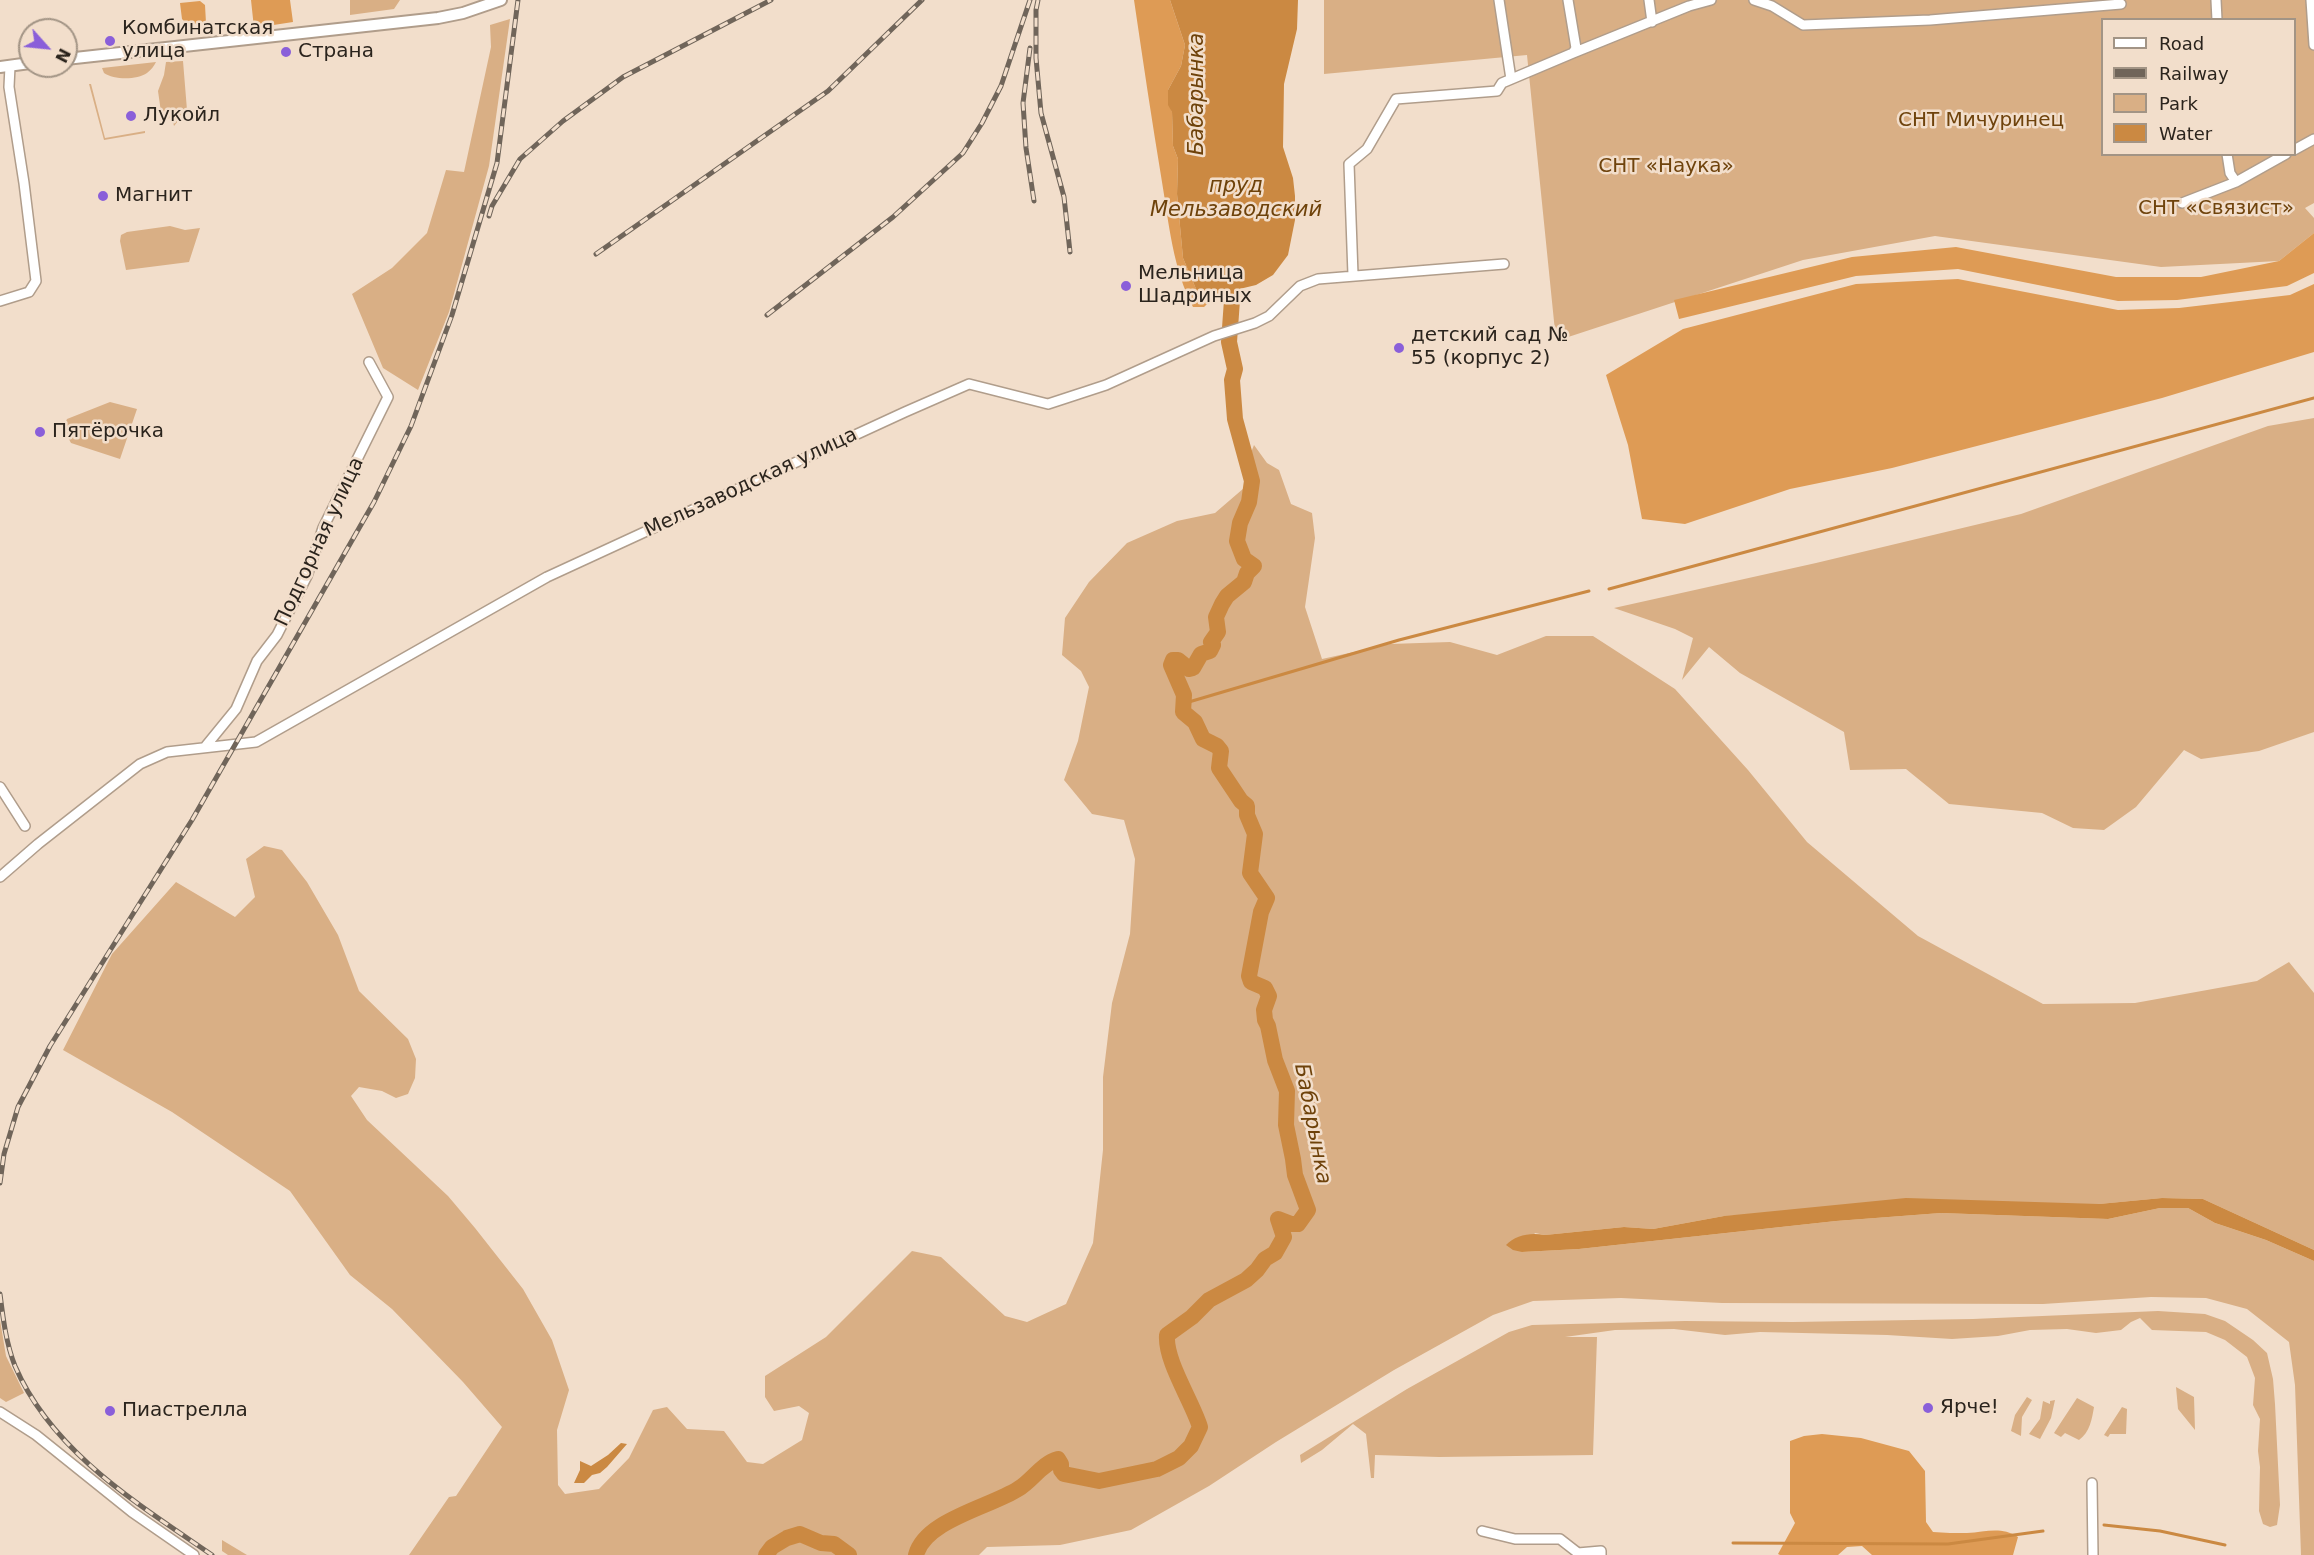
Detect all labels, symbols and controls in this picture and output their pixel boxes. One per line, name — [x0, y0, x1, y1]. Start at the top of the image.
place label: Комбинатская улица — [122, 17, 273, 64]
north arrow — [18, 18, 78, 78]
legend — [2101, 18, 2296, 156]
water label: Бабарынка — [1185, 33, 1211, 155]
text: Road — [2159, 33, 2204, 54]
marker: Комбинатская улица — [103, 34, 117, 48]
place label: Страна — [298, 40, 374, 64]
text: N — [51, 45, 74, 66]
marker: Страна — [279, 45, 293, 59]
text: Railway — [2159, 63, 2229, 84]
text: Park — [2159, 93, 2198, 114]
place label: Лукойл — [143, 104, 220, 128]
marker: Лукойл — [124, 109, 138, 123]
park label: СНТ Мичуринец — [1898, 109, 2064, 133]
text: Water — [2159, 123, 2212, 144]
park label: СНТ «Наука» — [1598, 155, 1734, 179]
water label: пруд Мельзаводский — [1150, 174, 1322, 224]
place label: Магнит — [115, 184, 193, 208]
marker: Магнит — [96, 189, 110, 203]
park label: СНТ «Связист» — [2138, 197, 2294, 221]
place label: Мельница Шадриных — [1138, 262, 1252, 309]
marker: Мельница Шадриных — [1119, 279, 1133, 293]
place label: детский сад № 55 (корпус 2) — [1411, 324, 1568, 371]
marker: детский сад № 55 (корпус 2) — [1392, 341, 1406, 355]
place label: Пятёрочка — [52, 420, 164, 444]
street label: Мельзаводская улица — [641, 423, 861, 543]
marker: Пятёрочка — [33, 425, 47, 439]
street label: Подгорная улица — [270, 454, 370, 630]
water label: Бабарынка — [1288, 1062, 1336, 1186]
place label: Ярче! — [1940, 1396, 1999, 1420]
place label: Пиастрелла — [122, 1399, 248, 1423]
marker: Ярче! — [1921, 1401, 1935, 1415]
marker: Пиастрелла — [103, 1404, 117, 1418]

